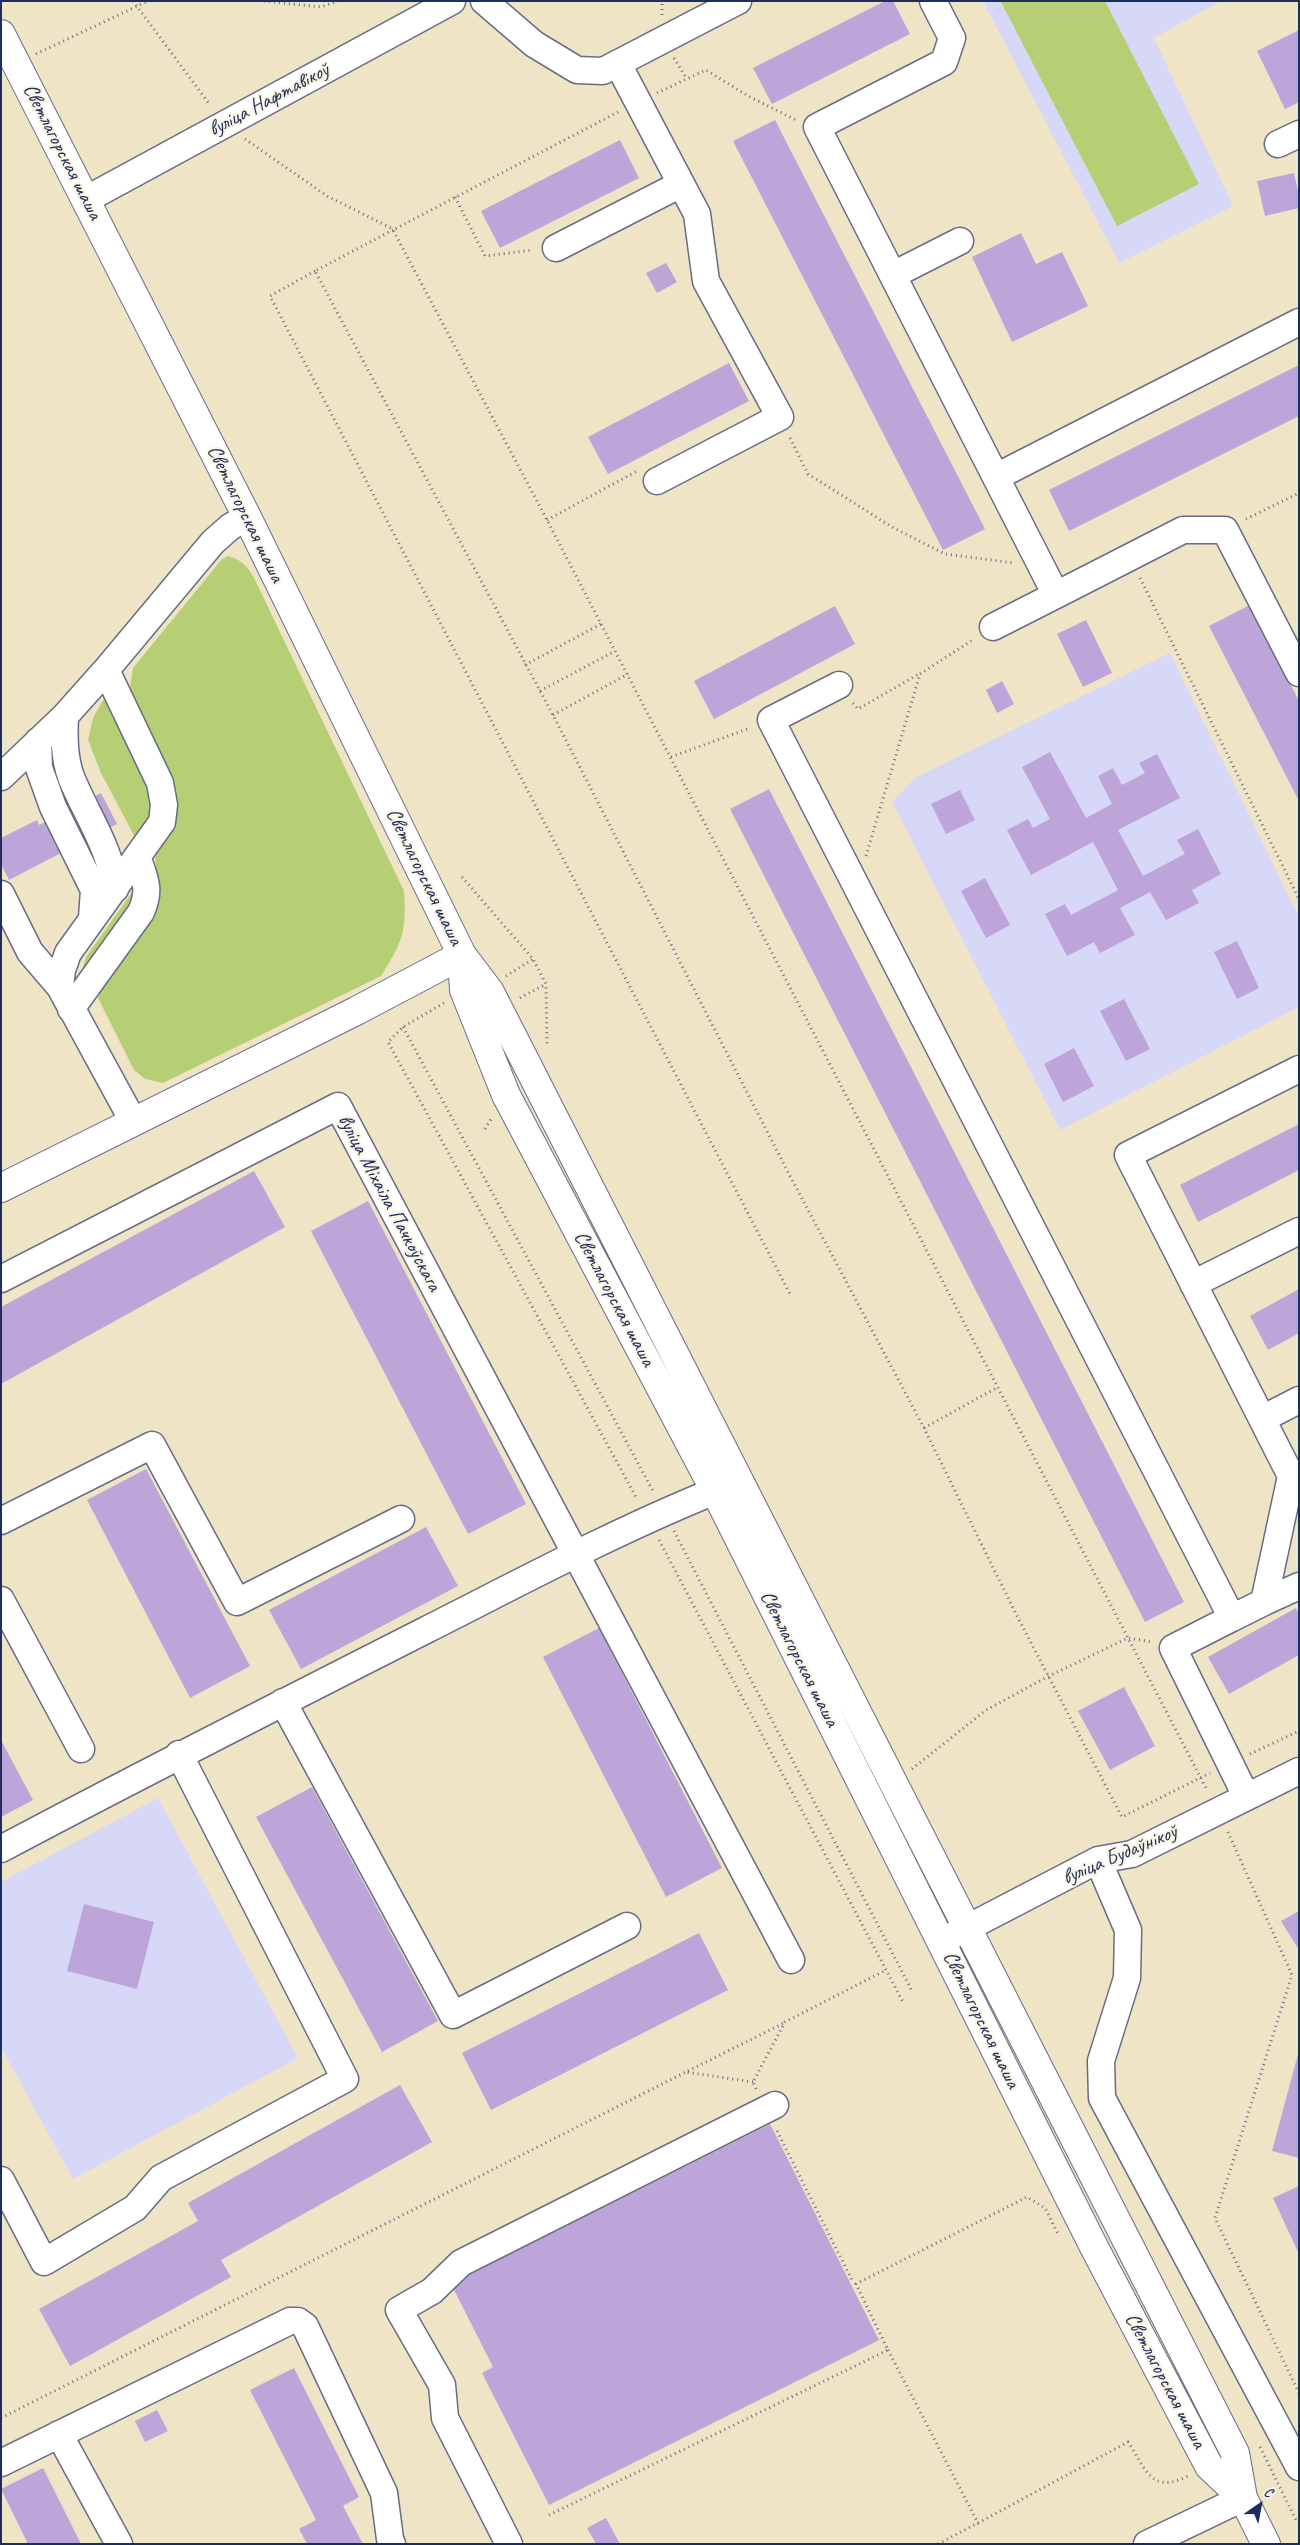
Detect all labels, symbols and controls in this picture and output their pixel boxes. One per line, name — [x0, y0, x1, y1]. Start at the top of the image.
street label: вуліца Нафтавікоў — [204, 58, 334, 142]
street label: Светлагорская шаша — [17, 80, 107, 224]
street label: Светлагорская шаша — [201, 441, 289, 587]
street label: Светлагорская шаша — [380, 804, 468, 950]
street label: вуліца Міхаіла Пачкоўскага — [332, 1110, 446, 1296]
street label: Светлагорская шаша — [568, 1227, 660, 1371]
street label: Светлагорская шаша — [754, 1587, 844, 1731]
street label: вуліца Будаўнікоў — [1059, 1819, 1181, 1891]
street label: Светлагорская шаша — [937, 1947, 1025, 2093]
street label: Светлагорская шаша — [1119, 2309, 1211, 2453]
north arrow — [1235, 2480, 1285, 2530]
text: С — [1261, 2483, 1276, 2501]

